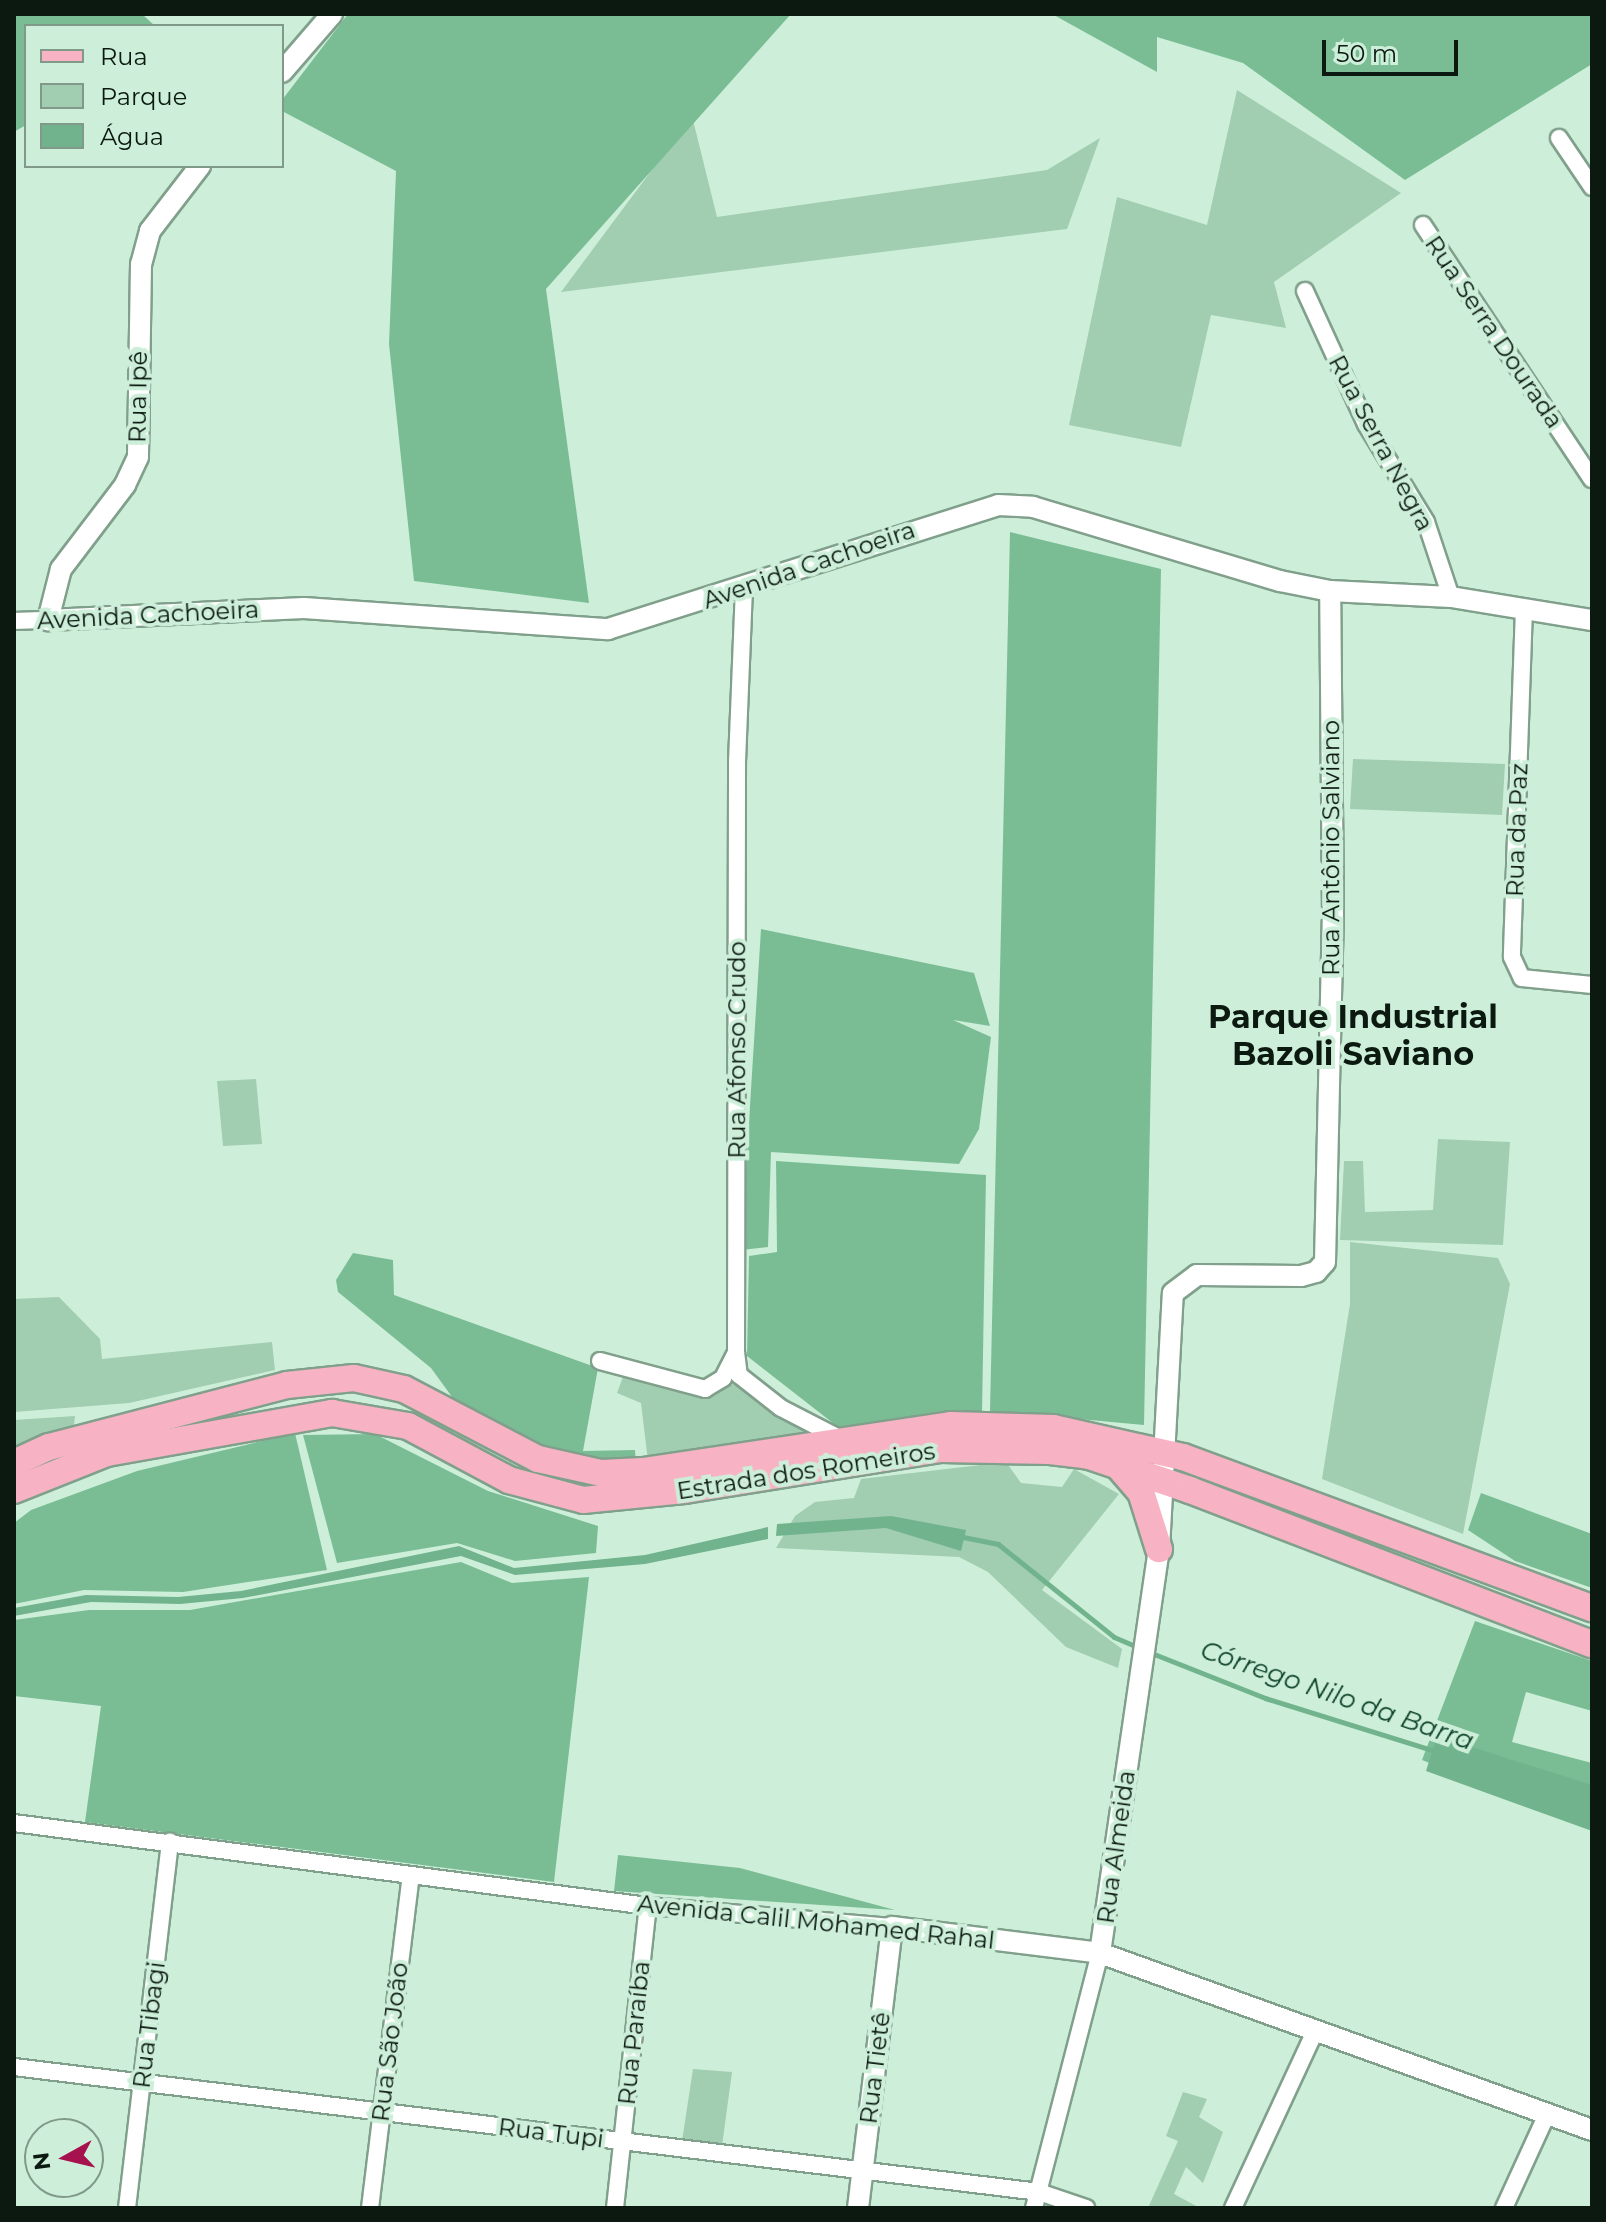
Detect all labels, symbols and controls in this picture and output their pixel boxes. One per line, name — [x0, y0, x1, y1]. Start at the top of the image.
legend — [24, 24, 284, 168]
scale bar — [1326, 24, 1462, 74]
text: 50 m — [1336, 39, 1397, 68]
text: Rua — [100, 42, 148, 71]
text: Parque — [100, 82, 187, 111]
text: Água — [100, 122, 164, 151]
street label: Rua Serra Dourada — [1419, 230, 1569, 434]
street label: Rua Serra Negra — [1323, 350, 1439, 536]
street label: Rua Ipê — [123, 351, 153, 443]
street label: Avenida Cachoeira — [699, 515, 919, 615]
street label: Avenida Cachoeira — [36, 595, 260, 635]
street label: Rua Antônio Salviano — [1317, 720, 1345, 976]
street label: Rua da Paz — [1500, 763, 1534, 897]
street label: Rua Afonso Crudo — [723, 941, 751, 1159]
district label: Parque Industrial Bazoli Saviano — [1208, 999, 1498, 1074]
street label: Estrada dos Romeiros — [675, 1436, 937, 1506]
water label: Córrego Nilo da Barra — [1196, 1635, 1478, 1757]
street label: Rua Almeida — [1091, 1769, 1141, 1925]
street label: Avenida Calil Mohamed Rahal — [636, 1889, 996, 1955]
street label: Rua Tibagi — [127, 1960, 171, 2090]
street label: Rua Paraíba — [612, 1960, 656, 2106]
street label: Rua São João — [366, 1961, 414, 2123]
street label: Rua Tietê — [854, 2010, 896, 2126]
street label: Rua Tupi — [497, 2112, 605, 2154]
north arrow — [24, 2118, 104, 2198]
text: N — [27, 2150, 56, 2172]

